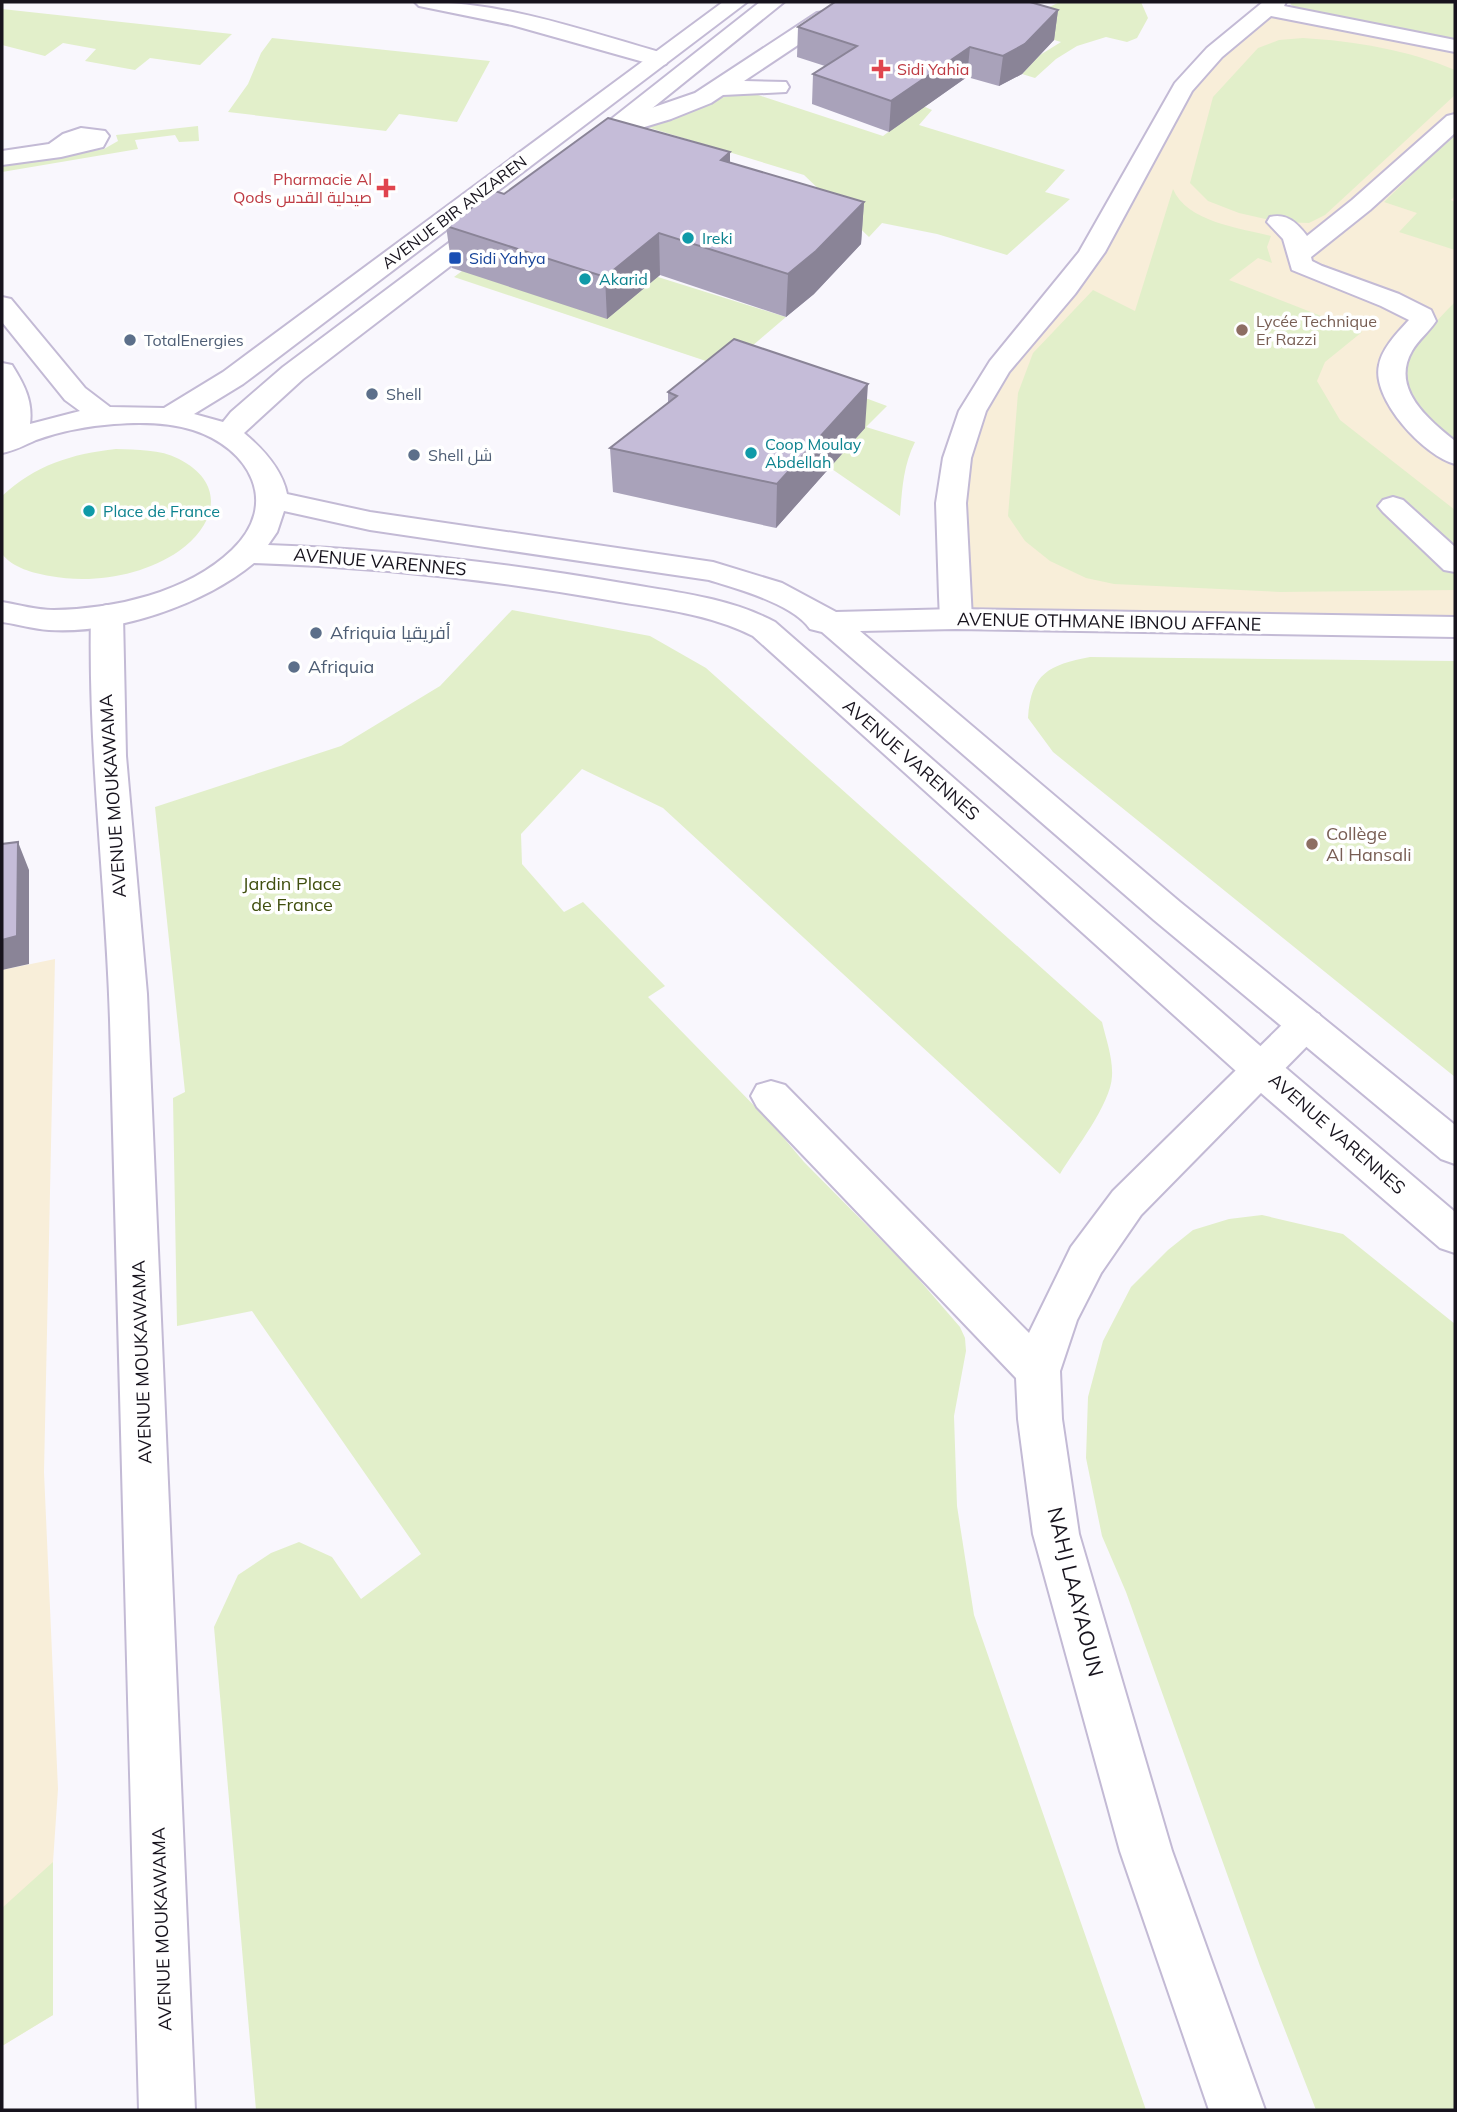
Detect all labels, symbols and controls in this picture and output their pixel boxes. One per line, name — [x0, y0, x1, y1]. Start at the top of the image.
marker: Sidi Yahia — [871, 59, 891, 79]
place label: Sidi Yahia — [897, 59, 969, 79]
street label: AVENUE BIR ANZAREN — [378, 151, 530, 273]
place label: Pharmacie Al Qods صيدلية القدس — [233, 169, 372, 208]
marker: Pharmacie Al Qods صيدلية القدس — [378, 180, 394, 196]
place label: Ireki — [702, 228, 733, 248]
marker: Ireki — [680, 230, 696, 246]
place label: Sidi Yahya — [469, 248, 546, 268]
marker: Sidi Yahya — [447, 250, 463, 266]
place label: Akarid — [599, 269, 648, 289]
marker: Akarid — [577, 271, 593, 287]
place label: Lycée Technique Er Razzi — [1256, 311, 1377, 349]
marker: Lycée Technique Er Razzi — [1234, 322, 1250, 338]
place label: TotalEnergies — [144, 330, 244, 350]
marker: TotalEnergies — [122, 332, 138, 348]
place label: Shell — [386, 384, 422, 404]
marker: Shell — [364, 386, 380, 402]
place label: Coop Moulay Abdellah — [765, 434, 862, 472]
place label: Shell شل — [428, 445, 492, 466]
marker: Coop Moulay Abdellah — [743, 445, 759, 461]
marker: Shell شل — [406, 447, 422, 463]
place label: Place de France — [103, 501, 220, 521]
marker: Place de France — [81, 503, 97, 519]
street label: AVENUE VARENNES — [293, 542, 468, 581]
street label: AVENUE OTHMANE IBNOU AFFANE — [957, 607, 1261, 636]
place label: Afriquia أفريقيا — [330, 621, 451, 644]
marker: Afriquia أفريقيا — [308, 625, 324, 641]
place label: Afriquia — [308, 655, 374, 678]
marker: Afriquia — [286, 659, 302, 675]
street label: AVENUE MOUKAWAMA — [94, 694, 131, 899]
street label: AVENUE VARENNES — [838, 694, 984, 825]
place label: Collège Al Hansali — [1326, 822, 1412, 866]
marker: Collège Al Hansali — [1304, 836, 1320, 852]
park label: Jardin Place de France — [243, 872, 341, 916]
street label: AVENUE VARENNES — [1264, 1068, 1410, 1199]
street label: AVENUE MOUKAWAMA — [126, 1260, 157, 1464]
street label: NAHJ LAAYAOUN — [1042, 1504, 1110, 1679]
street label: AVENUE MOUKAWAMA — [146, 1827, 177, 2031]

